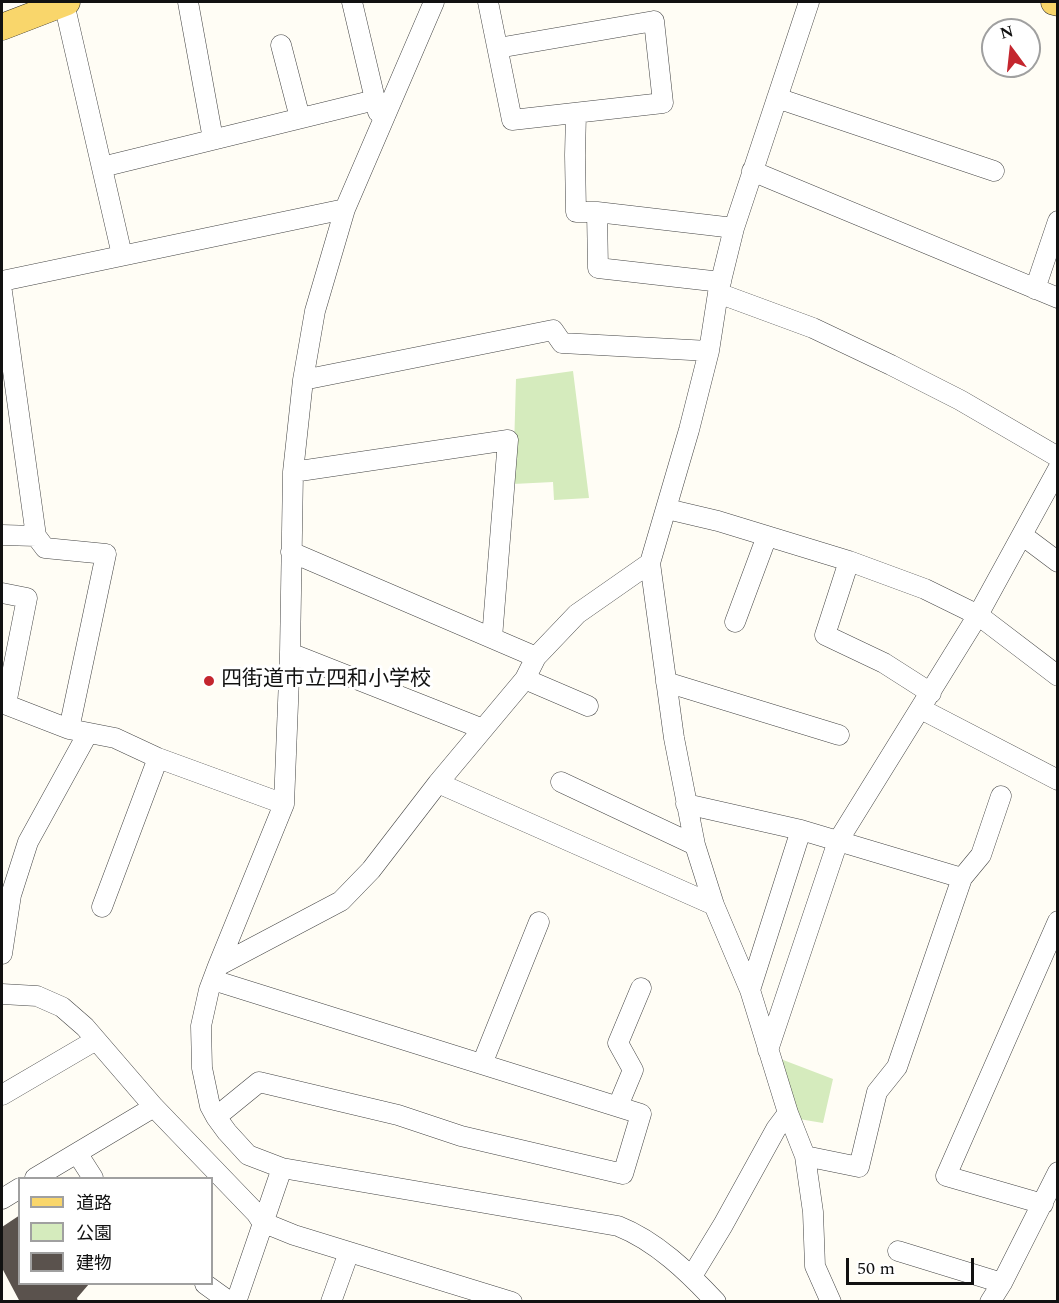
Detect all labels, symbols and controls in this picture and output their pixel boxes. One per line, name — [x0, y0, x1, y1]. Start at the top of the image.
north arrow — [981, 18, 1041, 78]
text: N — [997, 19, 1016, 46]
place label: 四街道市立四和小学校 — [221, 668, 431, 694]
marker: 四街道市立四和小学校 — [202, 674, 216, 688]
legend — [18, 1177, 213, 1285]
text: 道路 — [76, 1190, 112, 1217]
text: 公園 — [76, 1220, 112, 1247]
scale bar — [849, 1246, 976, 1284]
text: 建物 — [76, 1250, 112, 1277]
text: 50 m — [857, 1255, 895, 1282]

